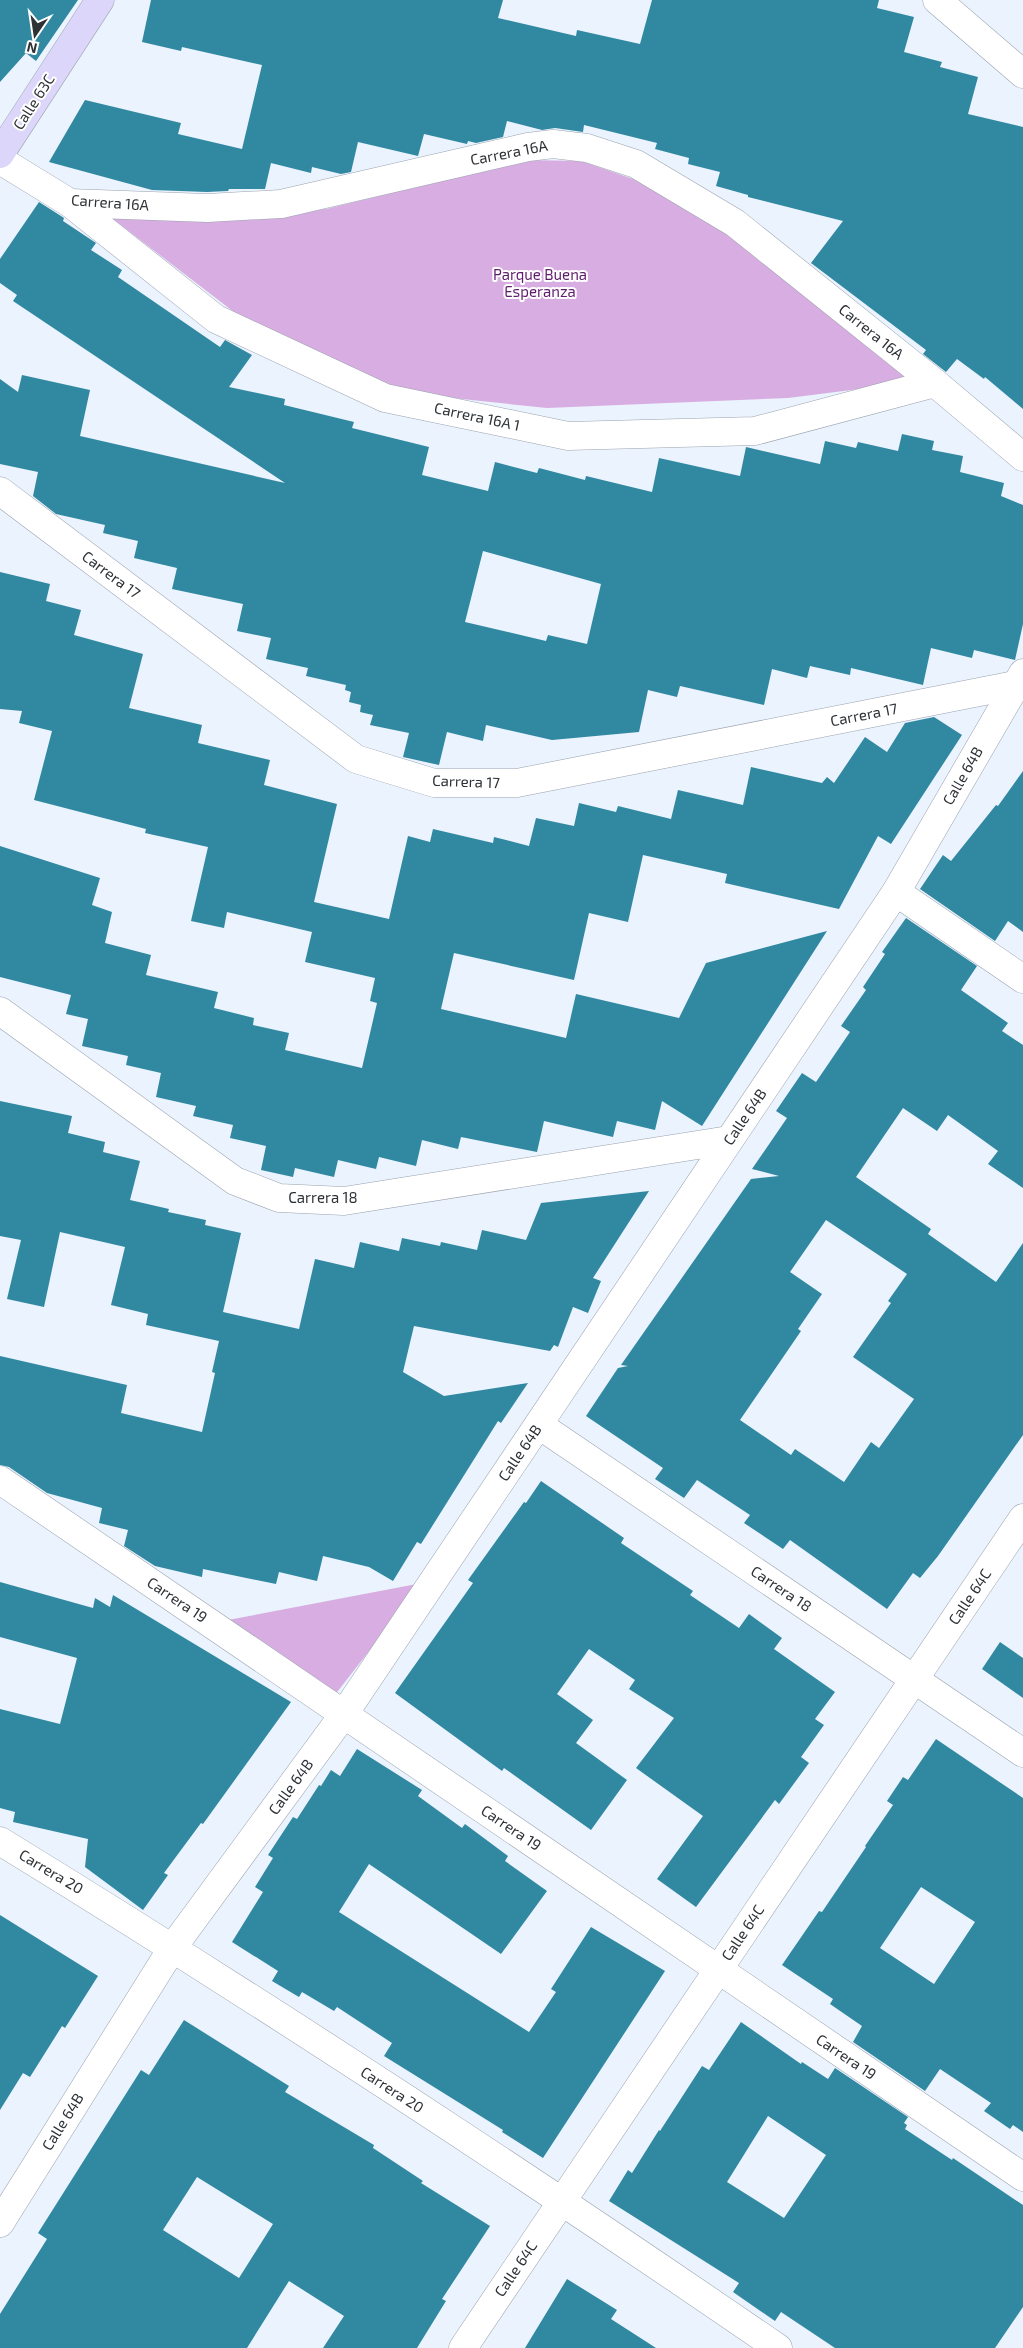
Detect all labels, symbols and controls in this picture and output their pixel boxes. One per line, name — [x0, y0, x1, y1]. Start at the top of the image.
north arrow — [10, 10, 60, 60]
text: N — [25, 39, 39, 58]
street label: Calle 63C — [9, 70, 58, 133]
street label: Carrera 16A — [469, 136, 550, 168]
street label: Carrera 16A — [70, 190, 150, 214]
park label: Parque Buena Esperanza — [493, 265, 587, 300]
street label: Carrera 16A — [836, 300, 908, 363]
street label: Carrera 16A 1 — [433, 398, 522, 434]
street label: Carrera 17 — [79, 547, 144, 602]
street label: Carrera 17 — [829, 699, 899, 729]
street label: Calle 64B — [938, 743, 986, 808]
street label: Carrera 17 — [432, 771, 501, 791]
street label: Calle 64B — [719, 1085, 770, 1148]
street label: Carrera 18 — [288, 1188, 358, 1206]
street label: Calle 64B — [494, 1421, 545, 1484]
street label: Carrera 18 — [748, 1561, 815, 1615]
street label: Calle 64C — [944, 1565, 995, 1628]
street label: Carrera 19 — [144, 1572, 211, 1626]
street label: Calle 64B — [264, 1755, 316, 1818]
street label: Carrera 19 — [478, 1800, 545, 1854]
street label: Carrera 20 — [16, 1845, 87, 1897]
street label: Calle 64C — [717, 1901, 768, 1964]
street label: Carrera 19 — [813, 2029, 880, 2083]
street label: Carrera 20 — [358, 2062, 428, 2116]
street label: Calle 64B — [38, 2089, 87, 2153]
street label: Calle 64C — [490, 2237, 541, 2300]

